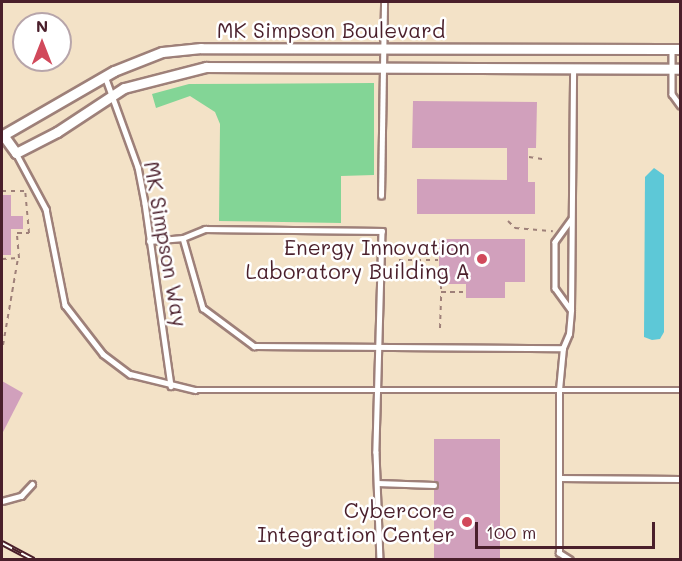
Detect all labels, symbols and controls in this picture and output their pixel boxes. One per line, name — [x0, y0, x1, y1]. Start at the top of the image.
north arrow — [12, 12, 72, 72]
text: N — [36, 15, 48, 36]
street label: MK Simpson Boulevard — [217, 17, 445, 43]
street label: MK Simpson Way — [139, 159, 193, 329]
place label: Energy Innovation Laboratory Building A — [245, 234, 470, 284]
marker: Energy Innovation Laboratory Building A — [475, 252, 489, 266]
place label: Cybercore Integration Center — [257, 497, 455, 547]
scale bar — [478, 510, 658, 548]
marker: Cybercore Integration Center — [460, 515, 474, 529]
text: 100 m — [486, 520, 536, 544]

